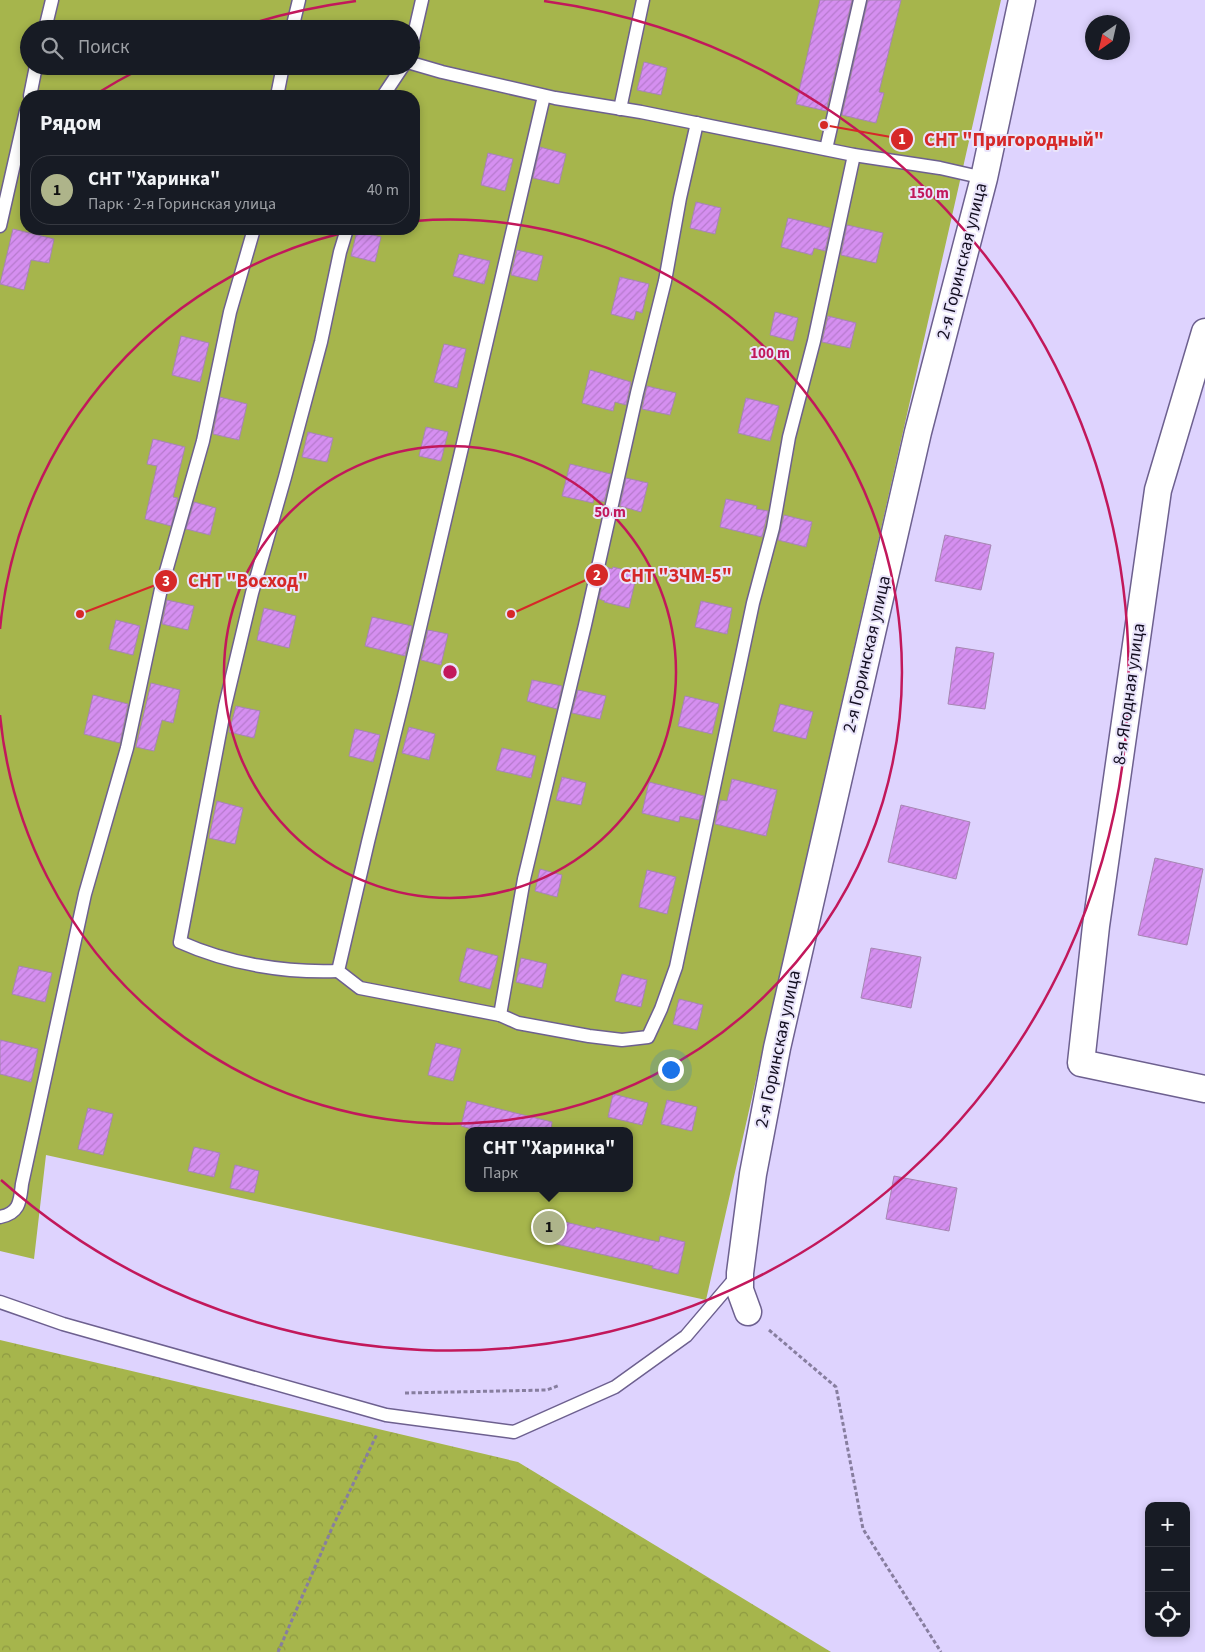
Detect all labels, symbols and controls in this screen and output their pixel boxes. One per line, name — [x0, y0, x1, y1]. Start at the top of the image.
north arrow — [1085, 15, 1130, 60]
search box — [20, 20, 420, 75]
icon: search — [38, 34, 66, 62]
text: Поиск — [78, 34, 129, 61]
text: Рядом — [40, 108, 101, 138]
callout: СНТ "Пригородный" — [889, 122, 1115, 156]
text: СНТ "Пригородный" — [924, 127, 1104, 154]
text: 1 — [898, 129, 906, 150]
text: СНТ "Харинка" — [88, 166, 220, 193]
text: 1 — [53, 179, 61, 201]
text: 40 m — [367, 179, 399, 201]
street label: 2-я Горинская улица — [930, 180, 994, 342]
text: 150 m — [909, 183, 949, 204]
text: Парк · 2-я Горинская улица — [88, 193, 276, 215]
text: 100 m — [750, 343, 790, 364]
text: 50 m — [594, 502, 626, 523]
callout: СНТ "ЗЧМ-5" — [585, 558, 742, 592]
text: СНТ "ЗЧМ-5" — [620, 563, 732, 590]
callout: СНТ "Восход" — [153, 564, 318, 598]
text: 2 — [593, 565, 601, 586]
text: СНТ "Восход" — [188, 568, 308, 595]
text: 3 — [162, 571, 170, 592]
street label: 2-я Горинская улица — [837, 573, 897, 735]
street label: 8-я Ягодная улица — [1107, 621, 1151, 767]
centre of rings — [441, 663, 459, 681]
street label: 2-я Горинская улица — [749, 968, 807, 1130]
your location — [658, 1057, 684, 1083]
popup — [465, 1127, 633, 1192]
text: СНТ "Харинка" — [483, 1135, 615, 1162]
text: Парк — [483, 1162, 518, 1184]
pin: 1 — [533, 1208, 565, 1246]
map controls — [1145, 1502, 1190, 1637]
button: + — [1145, 1502, 1190, 1547]
button: − — [1145, 1547, 1190, 1592]
button: locate — [1145, 1592, 1190, 1637]

